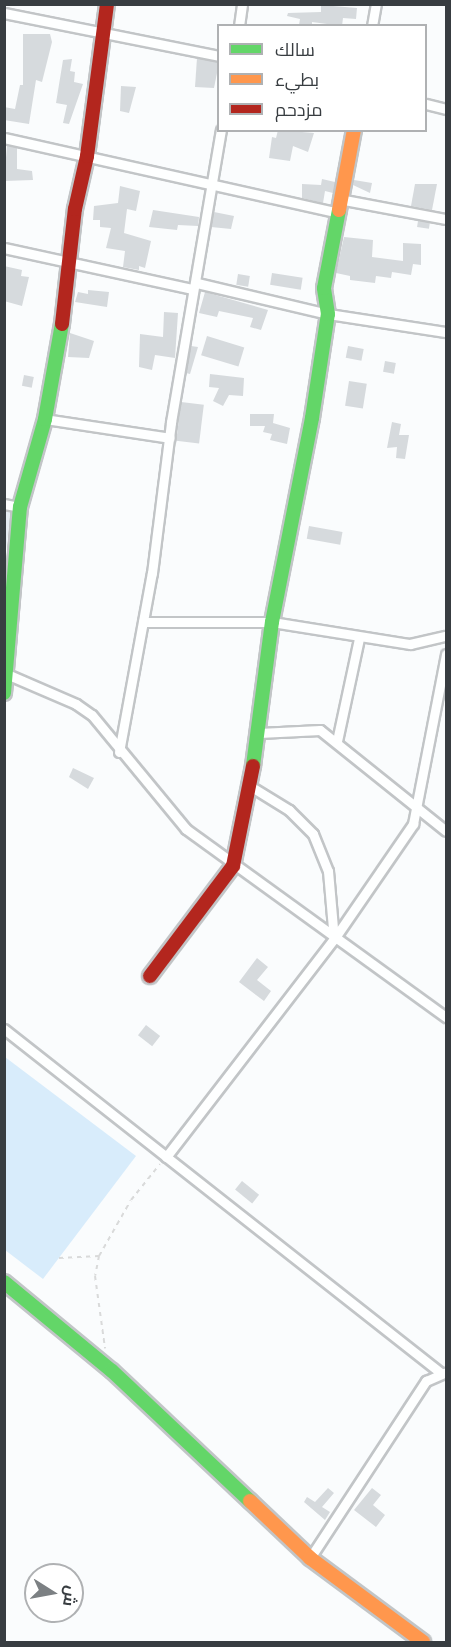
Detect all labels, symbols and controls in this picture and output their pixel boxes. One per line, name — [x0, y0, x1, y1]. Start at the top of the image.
legend — [217, 24, 427, 132]
text: سالك — [275, 39, 315, 61]
text: بطيء — [275, 69, 319, 91]
text: مزدحم — [275, 99, 323, 121]
north arrow — [24, 1563, 84, 1623]
text: ش — [59, 1584, 81, 1608]

